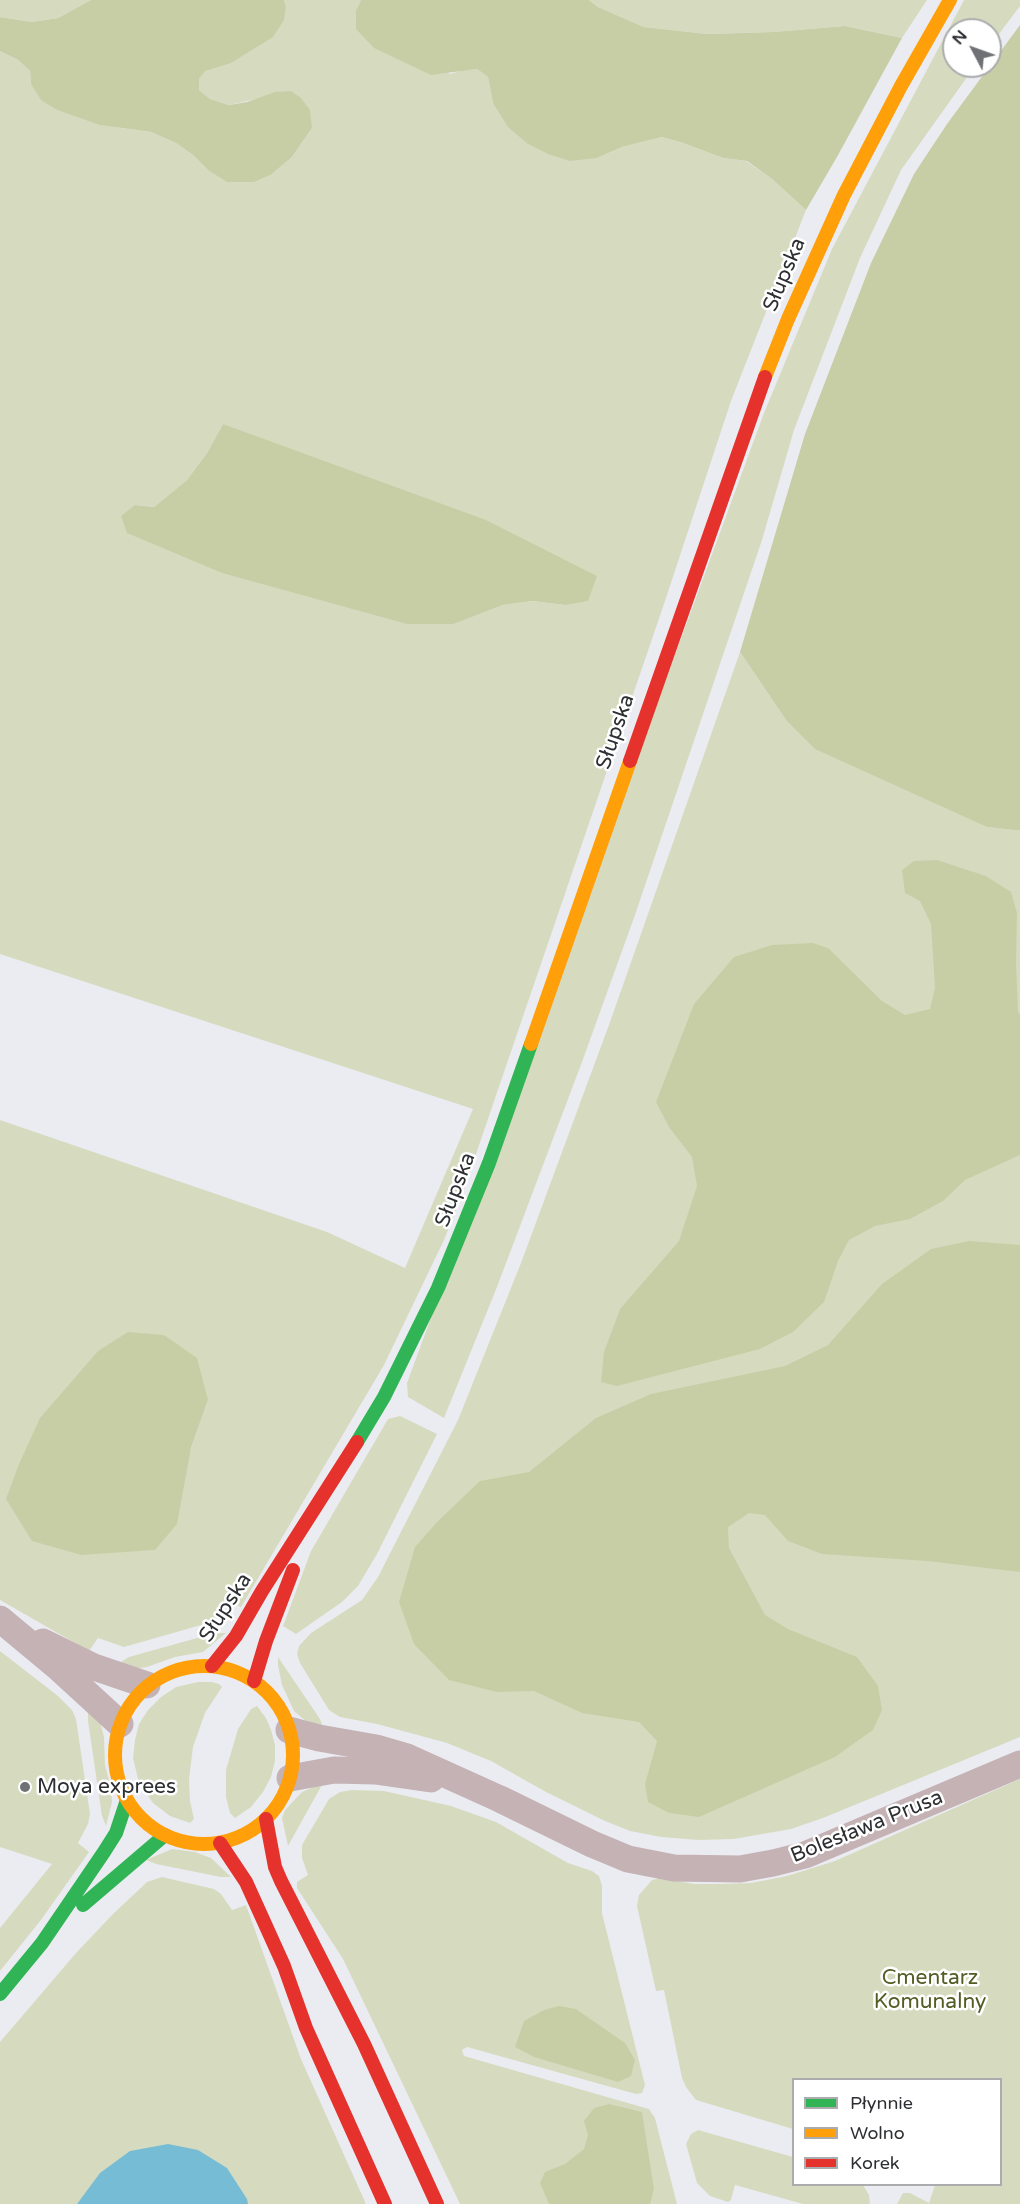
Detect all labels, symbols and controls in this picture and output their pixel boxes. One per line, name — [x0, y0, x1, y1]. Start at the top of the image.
north arrow — [942, 18, 1002, 78]
text: N — [948, 26, 972, 49]
street label: Słupska — [758, 234, 812, 316]
street label: Słupska — [591, 691, 641, 773]
street label: Słupska — [430, 1149, 482, 1231]
street label: Słupska — [194, 1569, 258, 1647]
place label: Moya exprees — [37, 1774, 176, 1800]
marker: Moya exprees — [18, 1780, 32, 1794]
street label: Bolesława Prusa — [787, 1785, 947, 1869]
park label: Cmentarz Komunalny — [874, 1965, 986, 2015]
legend — [792, 2078, 1002, 2186]
text: Płynnie — [850, 2092, 913, 2114]
text: Wolno — [850, 2122, 905, 2144]
text: Korek — [850, 2152, 900, 2174]

